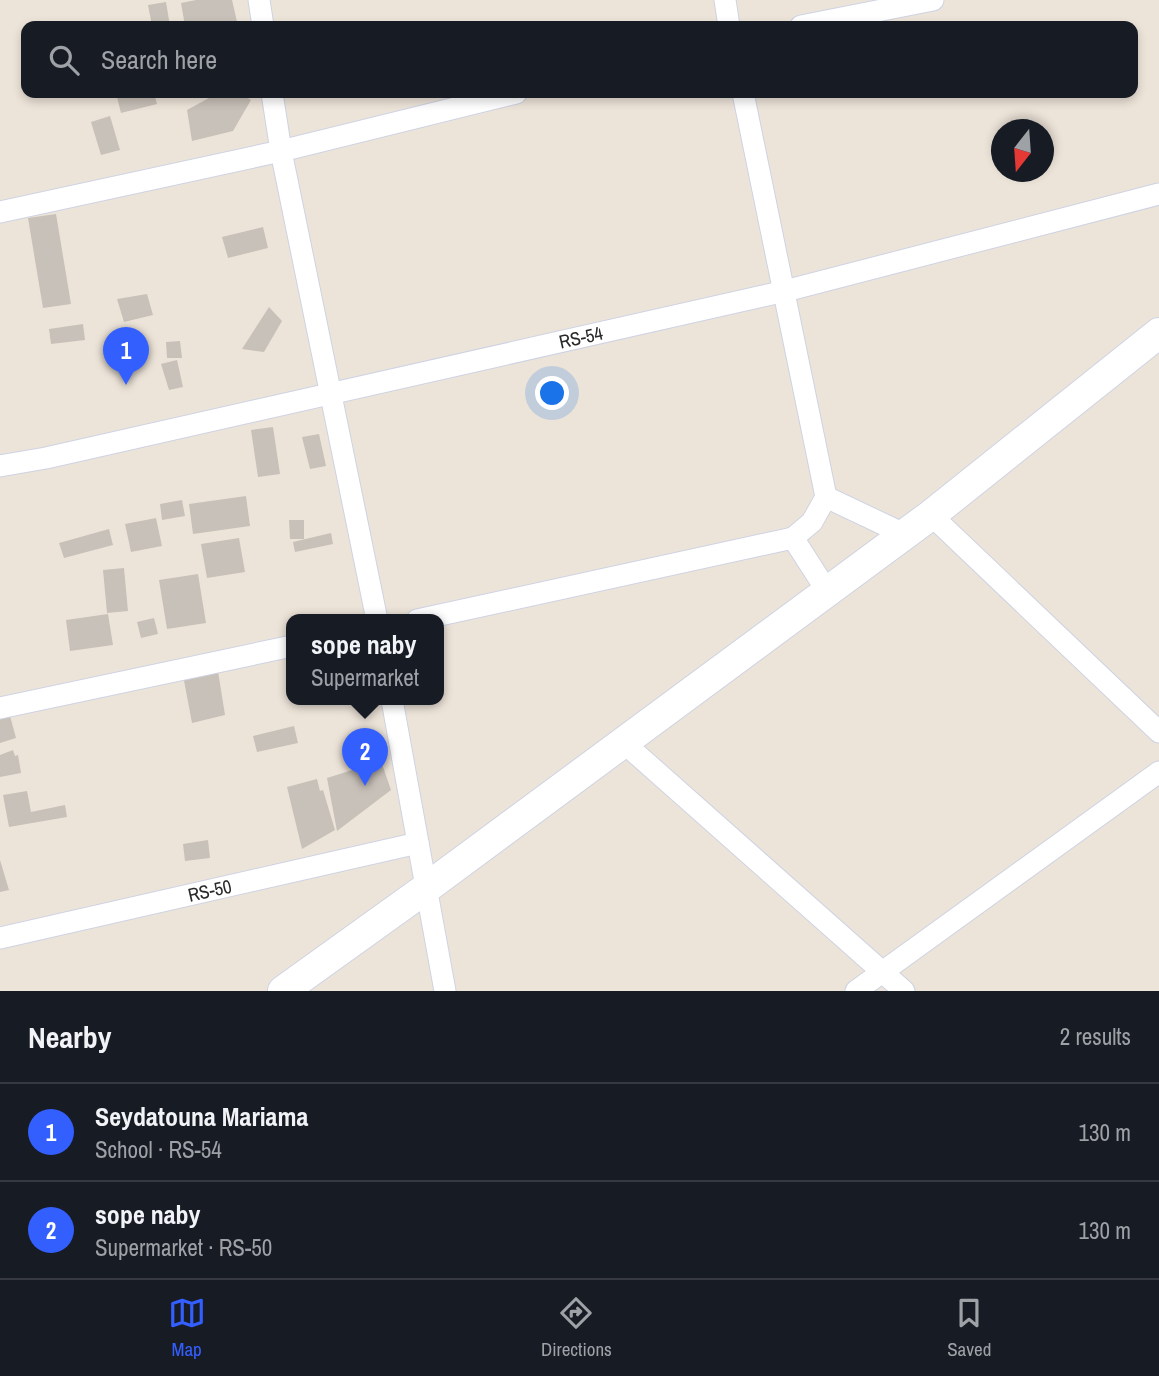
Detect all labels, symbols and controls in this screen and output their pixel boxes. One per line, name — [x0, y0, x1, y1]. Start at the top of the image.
search box — [21, 21, 1138, 98]
icon: search — [45, 41, 83, 79]
text: Search here — [101, 42, 217, 77]
north arrow — [991, 119, 1054, 182]
street label: RS-54 — [556, 320, 606, 355]
pin: 1 — [103, 327, 149, 385]
your location — [535, 376, 569, 410]
popup — [286, 614, 444, 705]
text: sope naby — [311, 627, 416, 662]
text: Supermarket — [311, 662, 419, 693]
pin: 2 — [342, 728, 388, 786]
street label: RS-50 — [185, 873, 234, 908]
text: Nearby — [28, 1017, 111, 1057]
text: 2 results — [1060, 1021, 1131, 1052]
text: Seydatouna Mariama — [95, 1099, 308, 1134]
text: 1 — [46, 1117, 56, 1148]
text: 130 m — [1079, 1117, 1131, 1148]
text: School · RS-54 — [95, 1134, 222, 1165]
text: sope naby — [95, 1197, 200, 1232]
text: 2 — [46, 1215, 56, 1246]
text: 130 m — [1079, 1215, 1131, 1246]
text: Supermarket · RS-50 — [95, 1232, 272, 1263]
tab: Map — [168, 1294, 206, 1362]
tab: Directions — [541, 1294, 612, 1362]
tab: Saved — [947, 1294, 991, 1362]

